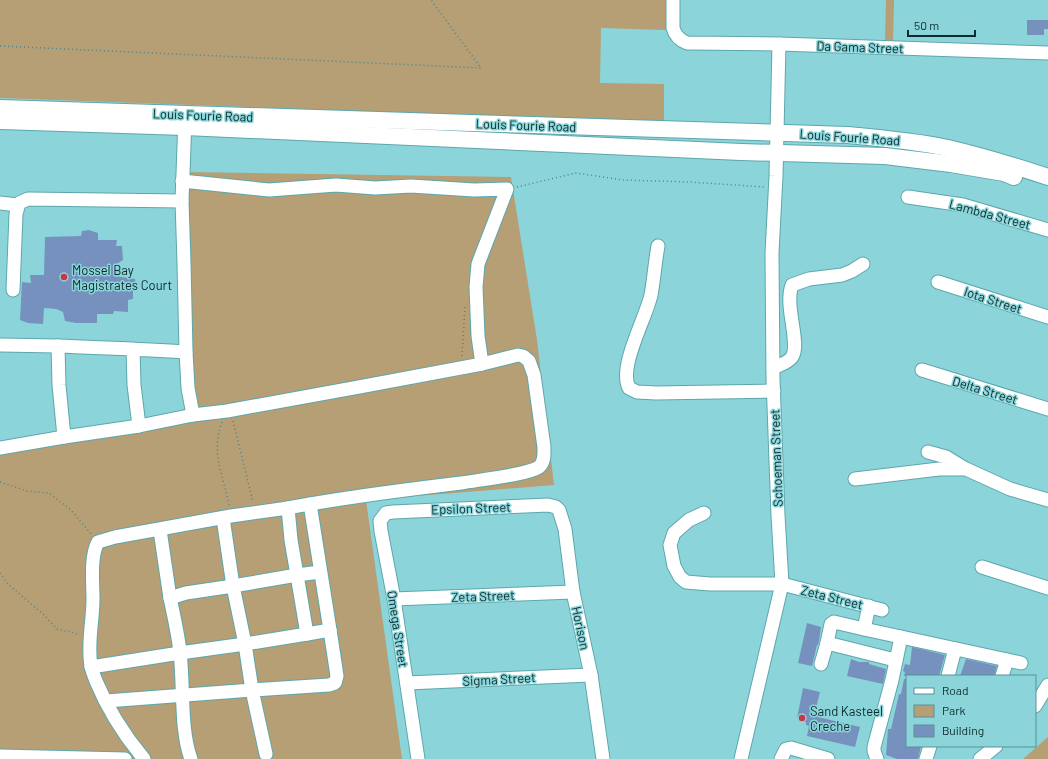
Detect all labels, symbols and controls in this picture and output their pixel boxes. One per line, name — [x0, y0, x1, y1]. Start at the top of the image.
scale bar — [908, 12, 975, 38]
text: 50 m — [914, 18, 939, 32]
street label: Da Gama Street — [816, 37, 904, 57]
street label: Louis Fourie Road — [152, 105, 254, 125]
street label: Louis Fourie Road — [475, 115, 577, 135]
street label: Louis Fourie Road — [799, 126, 901, 148]
street label: Lambda Street — [948, 195, 1032, 233]
place label: Mossel Bay Magistrates Court — [72, 262, 172, 293]
marker: Mossel Bay Magistrates Court — [59, 272, 69, 282]
street label: Iota Street — [962, 283, 1024, 317]
street label: Delta Street — [950, 372, 1020, 408]
street label: Schoeman Street — [766, 409, 786, 507]
street label: Epsilon Street — [431, 499, 511, 517]
street label: Zeta Street — [799, 582, 865, 612]
street label: Zeta Street — [451, 587, 515, 605]
street label: Omega Street — [384, 590, 412, 668]
street label: Horison — [569, 605, 593, 651]
street label: Sigma Street — [462, 669, 536, 689]
legend — [906, 675, 1036, 747]
text: Road — [942, 683, 969, 697]
place label: Sand Kasteel Creche — [810, 703, 883, 734]
text: Park — [942, 703, 966, 717]
marker: Sand Kasteel Creche — [797, 713, 807, 723]
text: Building — [942, 723, 984, 737]

